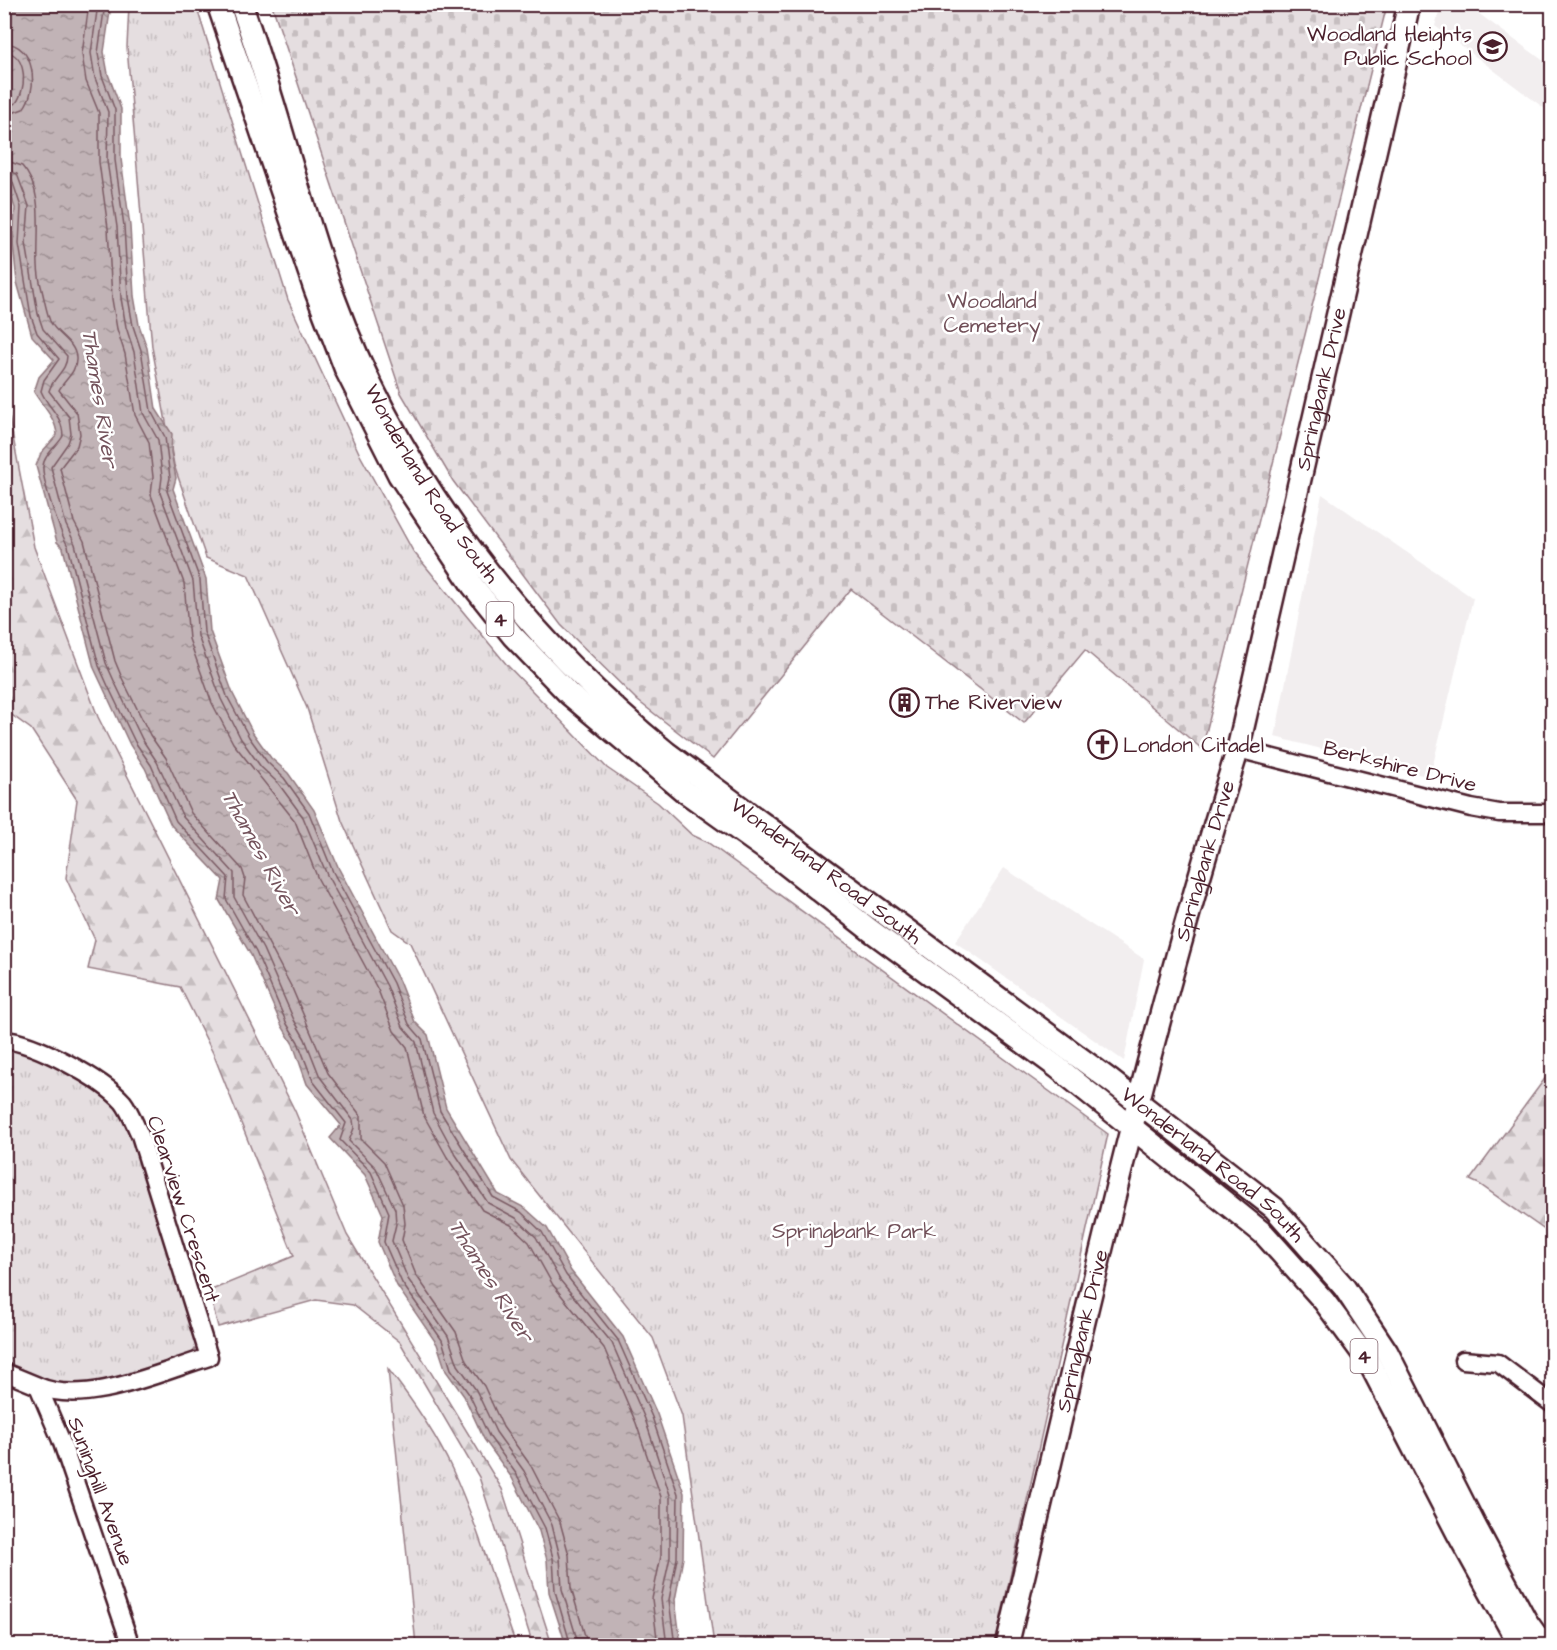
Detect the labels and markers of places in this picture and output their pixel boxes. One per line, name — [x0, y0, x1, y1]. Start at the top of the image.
place label: Woodland Heights Public School — [1307, 20, 1472, 73]
school or university icon: Woodland Heights Public School — [1477, 30, 1509, 62]
building icon: The Riverview — [888, 686, 920, 718]
place label: The Riverview — [925, 688, 1063, 717]
church icon: London Citadel — [1086, 729, 1118, 761]
place label: London Citadel — [1123, 731, 1264, 760]

